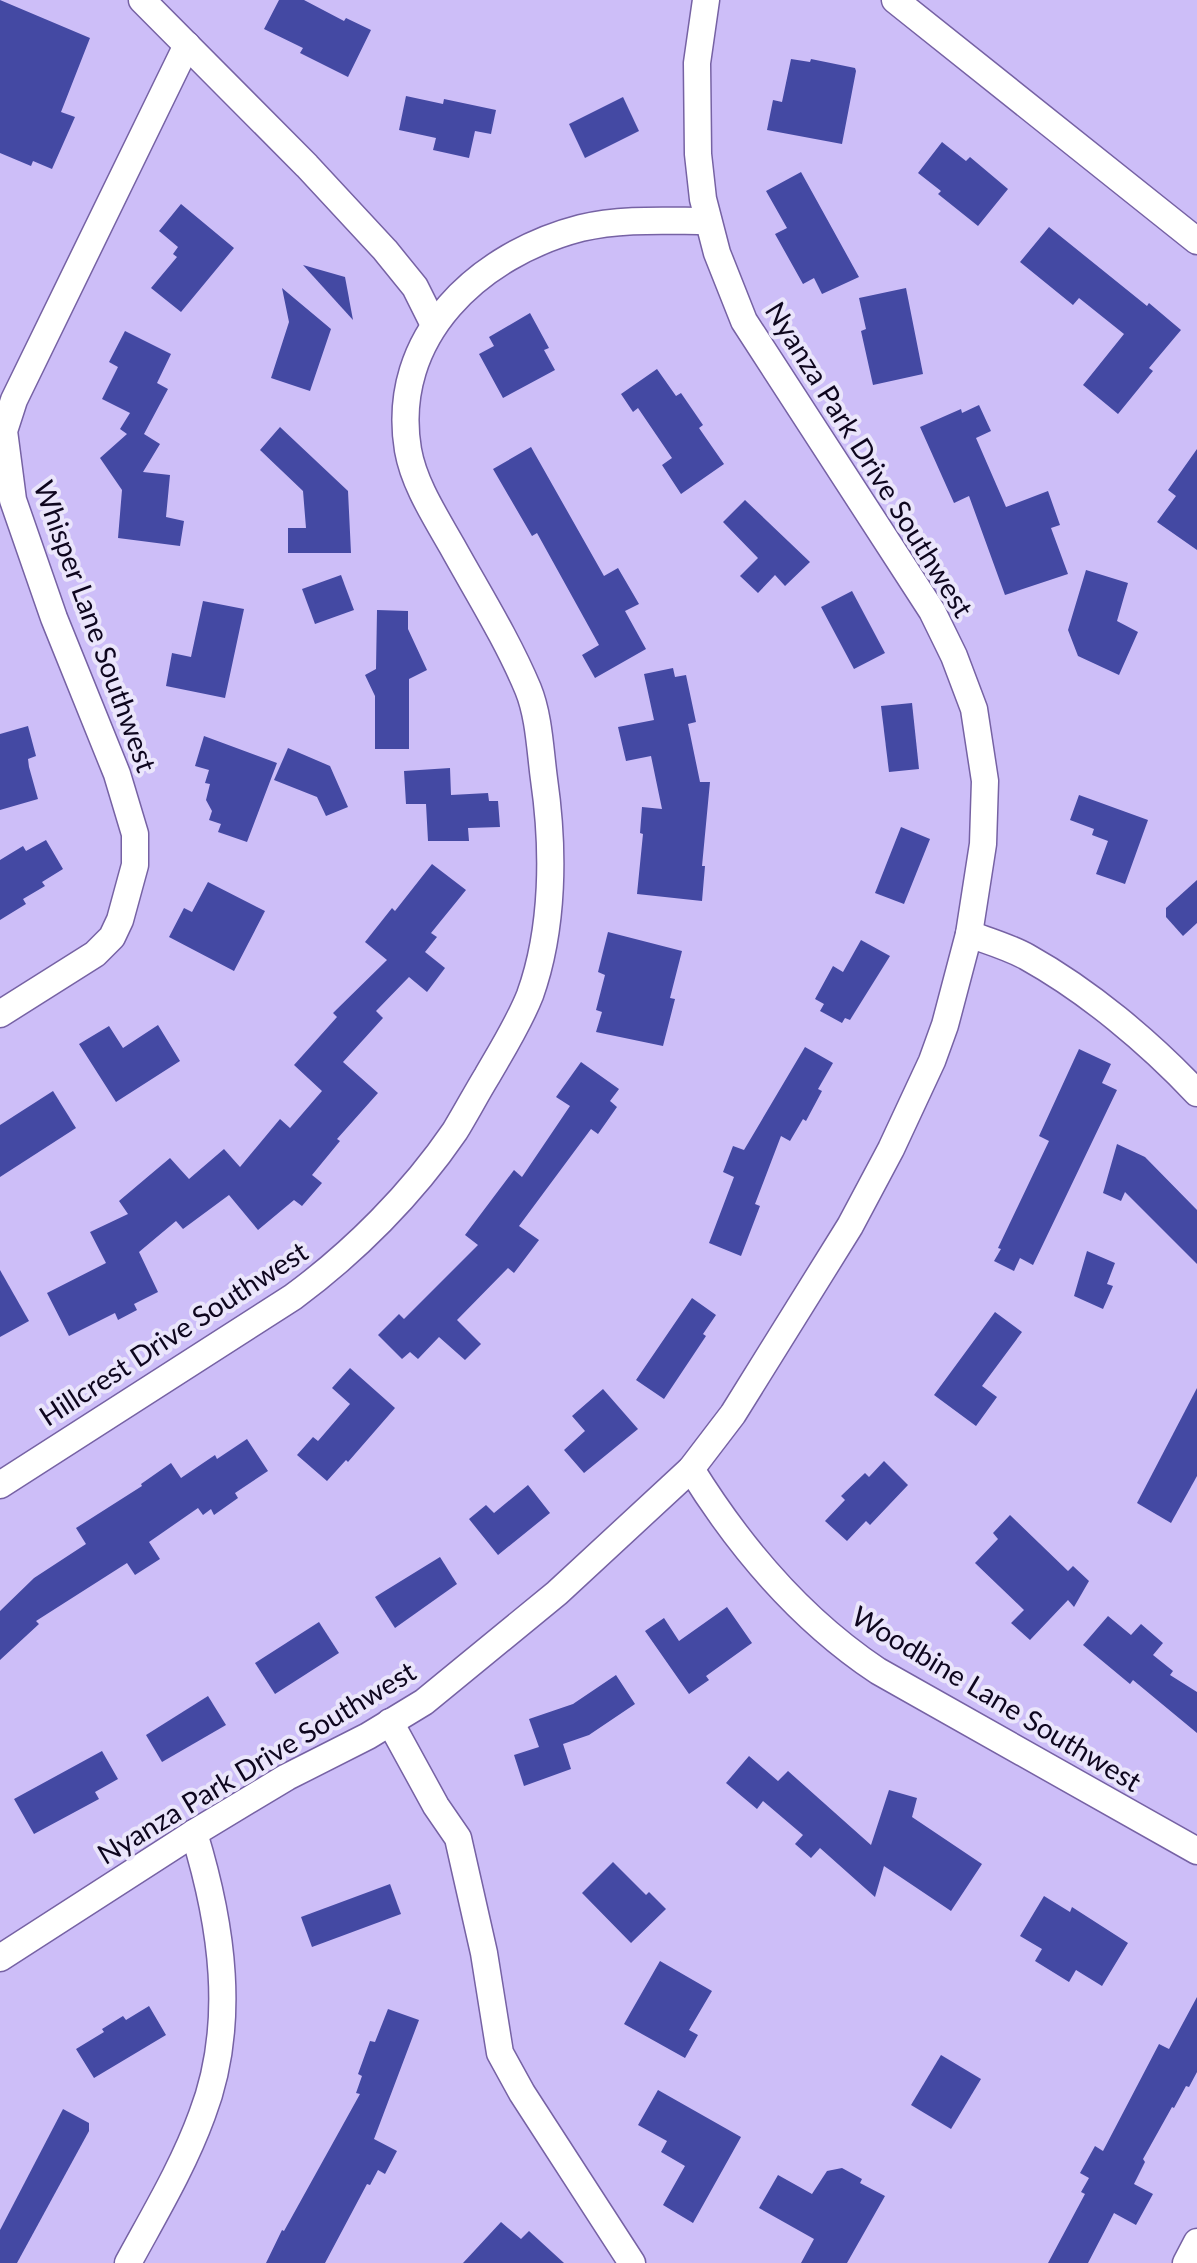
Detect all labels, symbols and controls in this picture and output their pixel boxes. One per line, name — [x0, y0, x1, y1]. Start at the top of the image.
street label: Nyanza Park Drive Southwest — [759, 295, 981, 623]
street label: Whisper Lane Southwest — [27, 476, 165, 776]
street label: Hillcrest Drive Southwest — [32, 1233, 314, 1433]
street label: Woodbine Lane Southwest — [846, 1598, 1148, 1798]
street label: Nyanza Park Drive Southwest — [91, 1653, 421, 1871]

